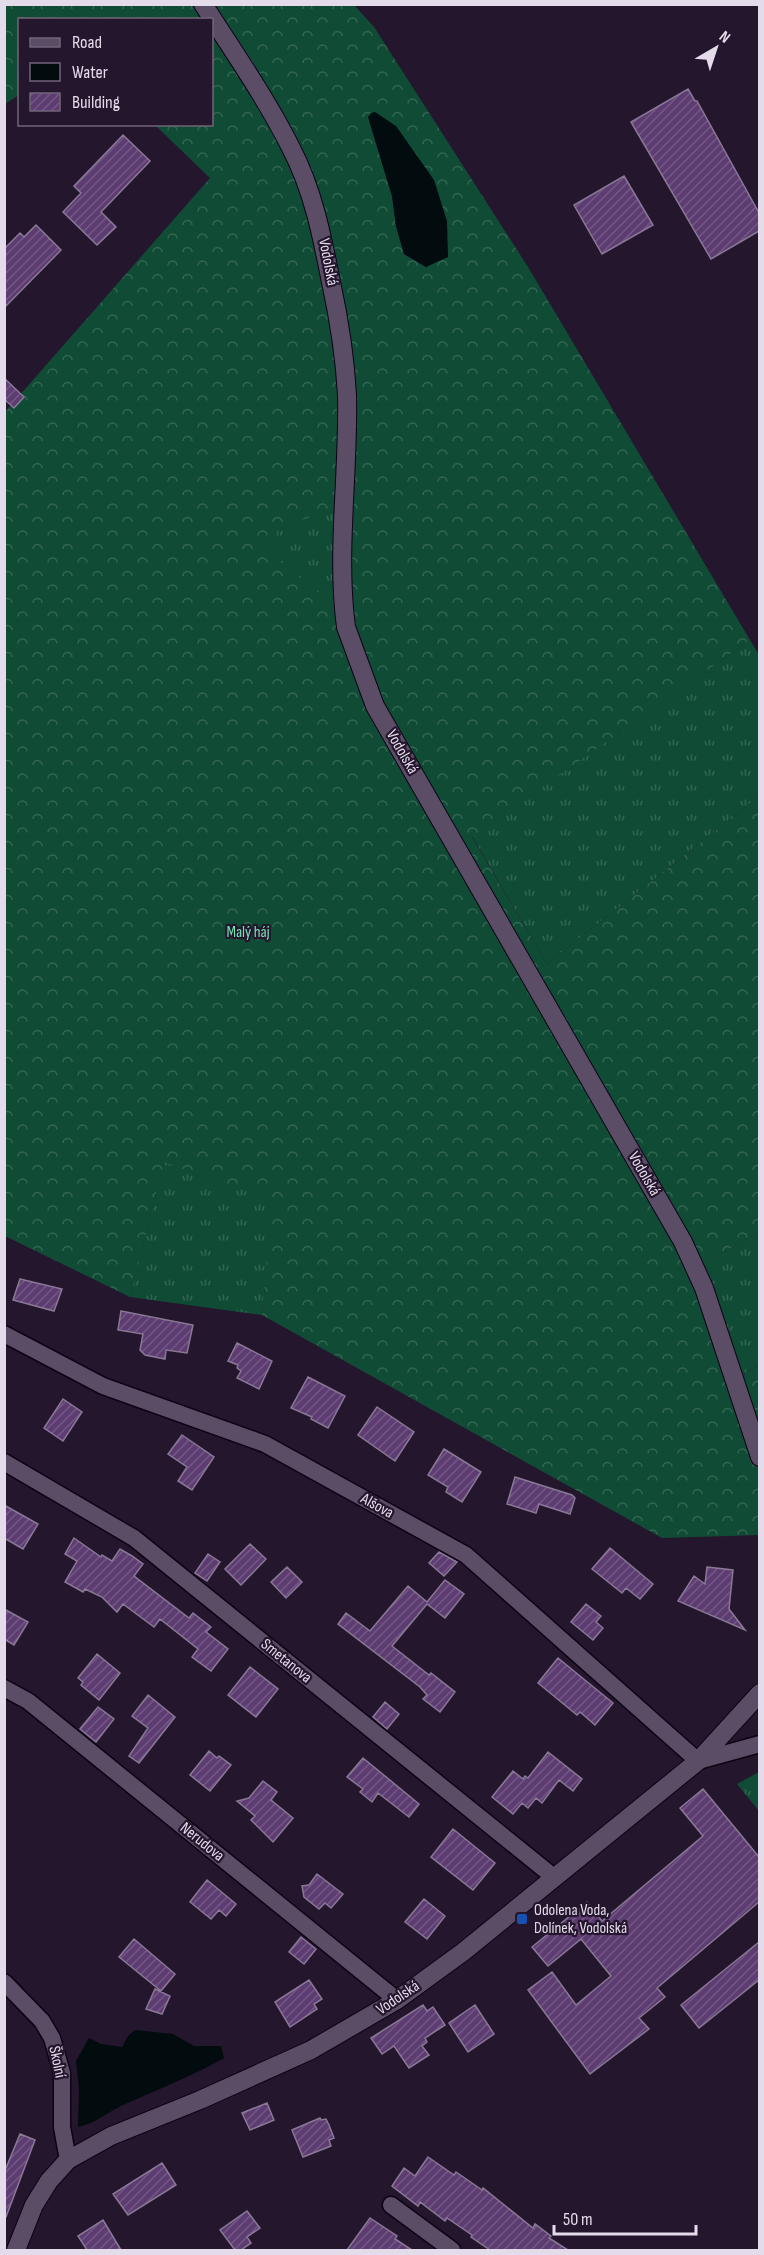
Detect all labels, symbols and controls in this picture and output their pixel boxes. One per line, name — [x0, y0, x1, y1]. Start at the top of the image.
legend — [18, 18, 213, 126]
north arrow — [686, 18, 746, 78]
text: N — [715, 27, 734, 48]
text: Road — [72, 32, 102, 53]
text: Water — [72, 62, 108, 83]
text: Building — [72, 92, 120, 113]
street label: Vodolská — [314, 237, 342, 287]
street label: Vodolská — [382, 727, 422, 777]
park label: Malý háj — [226, 923, 270, 942]
street label: Vodolská — [624, 1149, 664, 1199]
street label: Alšova — [356, 1489, 397, 1523]
street label: Smetanova — [257, 1635, 315, 1687]
street label: Nerudova — [176, 1819, 228, 1865]
place label: Odolena Voda, Dolínek, Vodolská — [534, 1901, 627, 1938]
marker: Odolena Voda, Dolínek, Vodolská — [515, 1912, 529, 1926]
street label: Vodolská — [373, 1977, 423, 2019]
street label: Školní — [44, 2044, 70, 2080]
scale bar — [554, 2198, 696, 2236]
text: 50 m — [563, 2209, 593, 2230]

